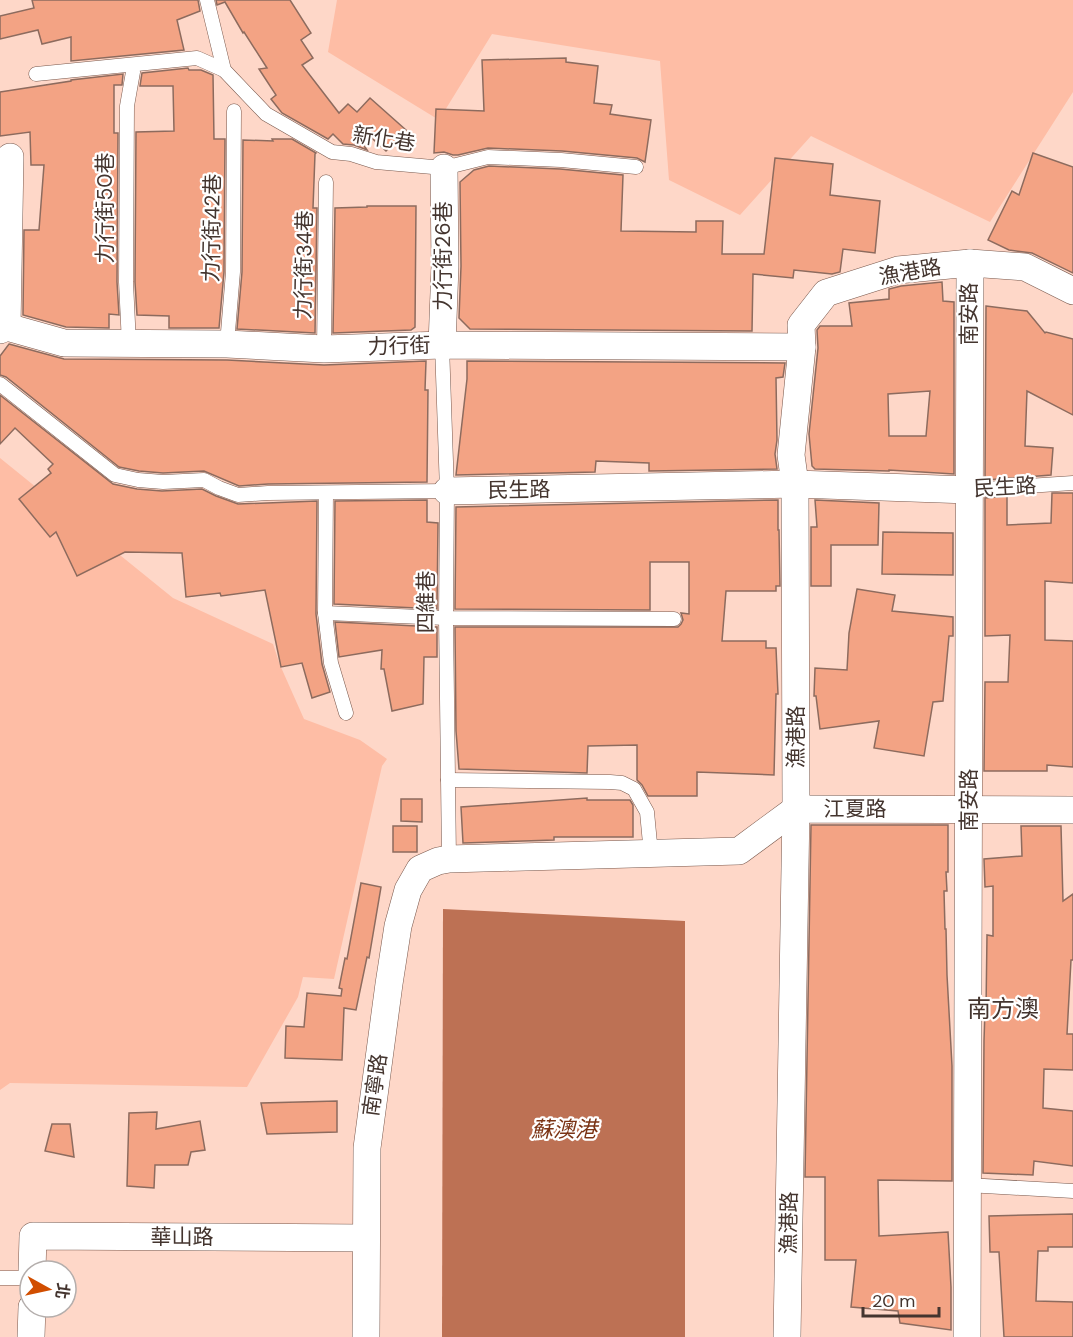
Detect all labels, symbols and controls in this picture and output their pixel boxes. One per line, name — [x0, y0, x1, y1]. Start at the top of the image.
street label: 新化巷 — [351, 120, 417, 158]
street label: 力行街50巷 — [91, 152, 119, 264]
street label: 力行街42巷 — [197, 173, 227, 283]
street label: 力行街26巷 — [429, 201, 457, 311]
street label: 力行街34巷 — [289, 210, 319, 320]
street label: 漁港路 — [877, 253, 943, 291]
street label: 南安路 — [955, 283, 983, 346]
street label: 力行街 — [367, 331, 431, 361]
street label: 民生路 — [973, 471, 1037, 503]
street label: 民生路 — [487, 475, 551, 505]
street label: 四維巷 — [412, 571, 440, 634]
street label: 漁港路 — [782, 706, 810, 769]
street label: 南安路 — [955, 769, 983, 832]
street label: 江夏路 — [824, 795, 887, 823]
district label: 南方澳 — [967, 993, 1039, 1024]
street label: 南寧路 — [357, 1052, 393, 1118]
water label: 蘇澳港 — [531, 1115, 600, 1144]
street label: 漁港路 — [774, 1191, 804, 1255]
street label: 華山路 — [151, 1223, 214, 1251]
north arrow — [18, 1259, 78, 1319]
scale bar — [863, 1280, 940, 1318]
text: 北 — [51, 1282, 74, 1300]
text: 20 m — [872, 1289, 915, 1313]

